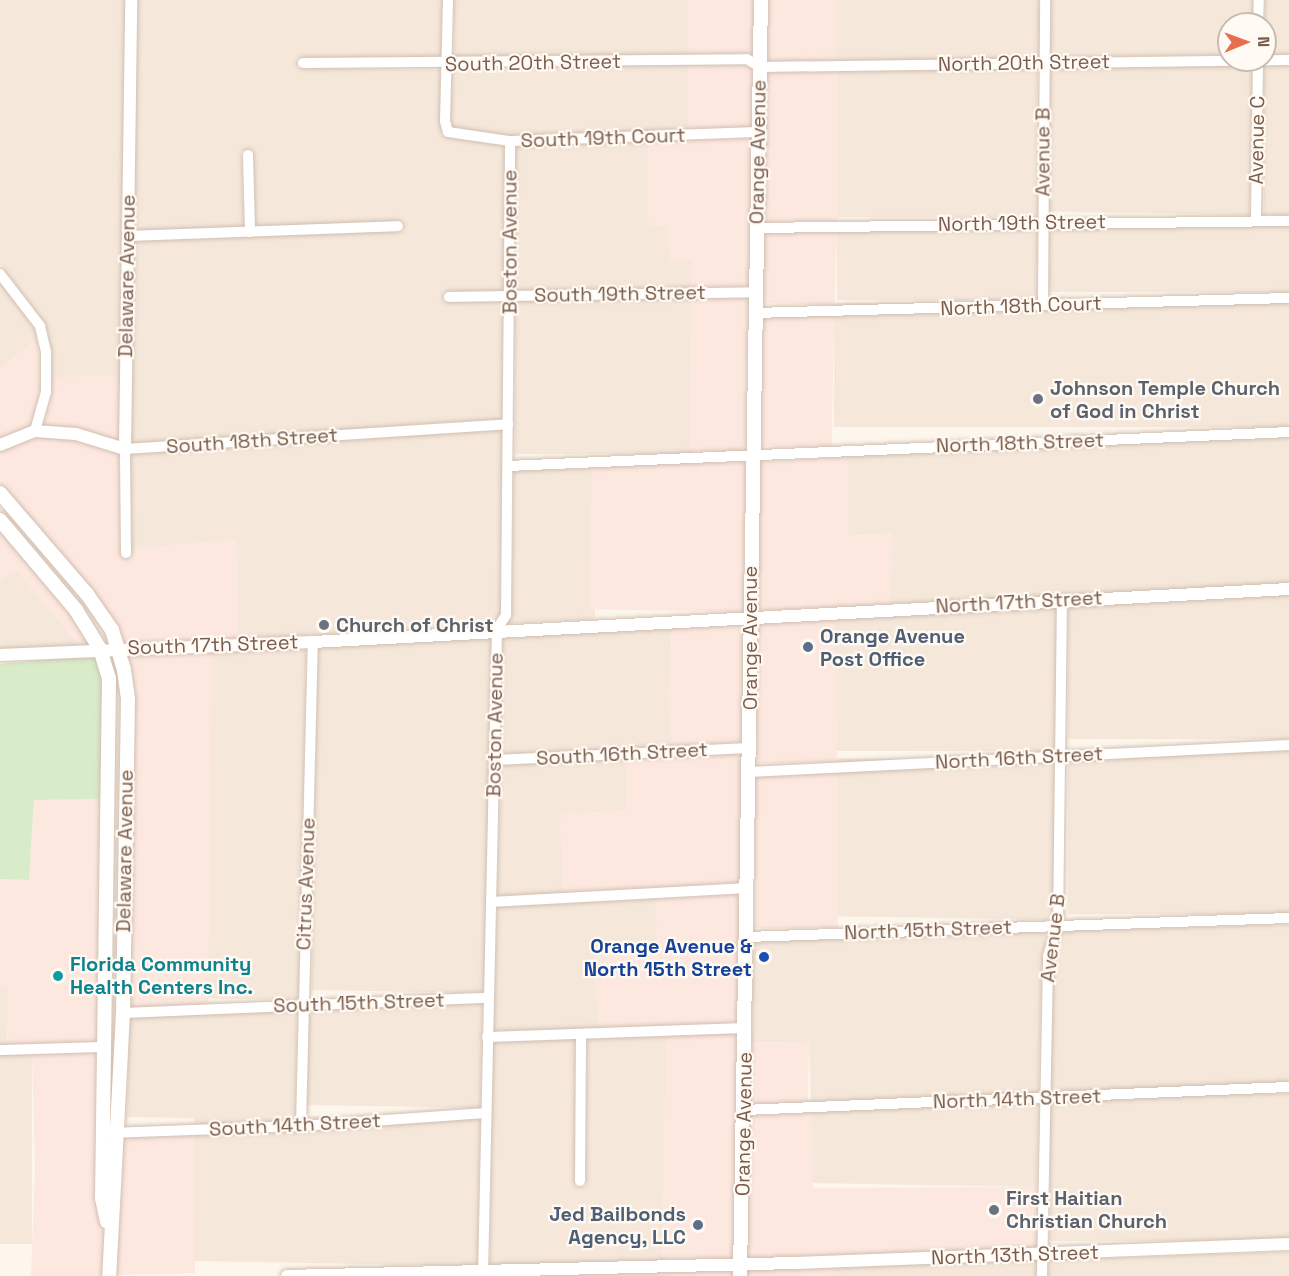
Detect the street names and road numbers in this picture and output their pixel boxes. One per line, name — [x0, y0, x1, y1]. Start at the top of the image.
street label: South 20th Street — [445, 49, 621, 77]
street label: North 20th Street — [938, 49, 1110, 77]
street label: Orange Avenue — [745, 79, 771, 225]
street label: Avenue C — [1244, 95, 1270, 185]
street label: Avenue B — [1031, 108, 1055, 196]
street label: South 19th Court — [520, 123, 686, 153]
street label: Boston Avenue — [498, 169, 522, 315]
street label: Delaware Avenue — [114, 194, 140, 358]
street label: North 19th Street — [938, 210, 1106, 236]
street label: South 19th Street — [534, 281, 706, 307]
street label: North 18th Court — [940, 291, 1102, 321]
street label: South 18th Street — [165, 423, 339, 459]
street label: North 18th Street — [935, 428, 1105, 458]
street label: Orange Avenue — [738, 566, 762, 710]
street label: North 17th Street — [935, 586, 1103, 618]
street label: South 17th Street — [127, 630, 299, 660]
street label: Boston Avenue — [482, 652, 508, 798]
street label: South 16th Street — [536, 738, 708, 770]
street label: North 16th Street — [934, 742, 1104, 774]
street label: Delaware Avenue — [112, 769, 138, 933]
street label: Citrus Avenue — [292, 817, 320, 951]
street label: Avenue B — [1036, 892, 1070, 984]
street label: North 15th Street — [844, 915, 1012, 945]
street label: South 15th Street — [273, 988, 445, 1018]
street label: Orange Avenue — [731, 1051, 757, 1197]
street label: North 14th Street — [932, 1084, 1102, 1114]
street label: South 14th Street — [208, 1109, 382, 1141]
street label: North 13th Street — [931, 1240, 1099, 1270]

